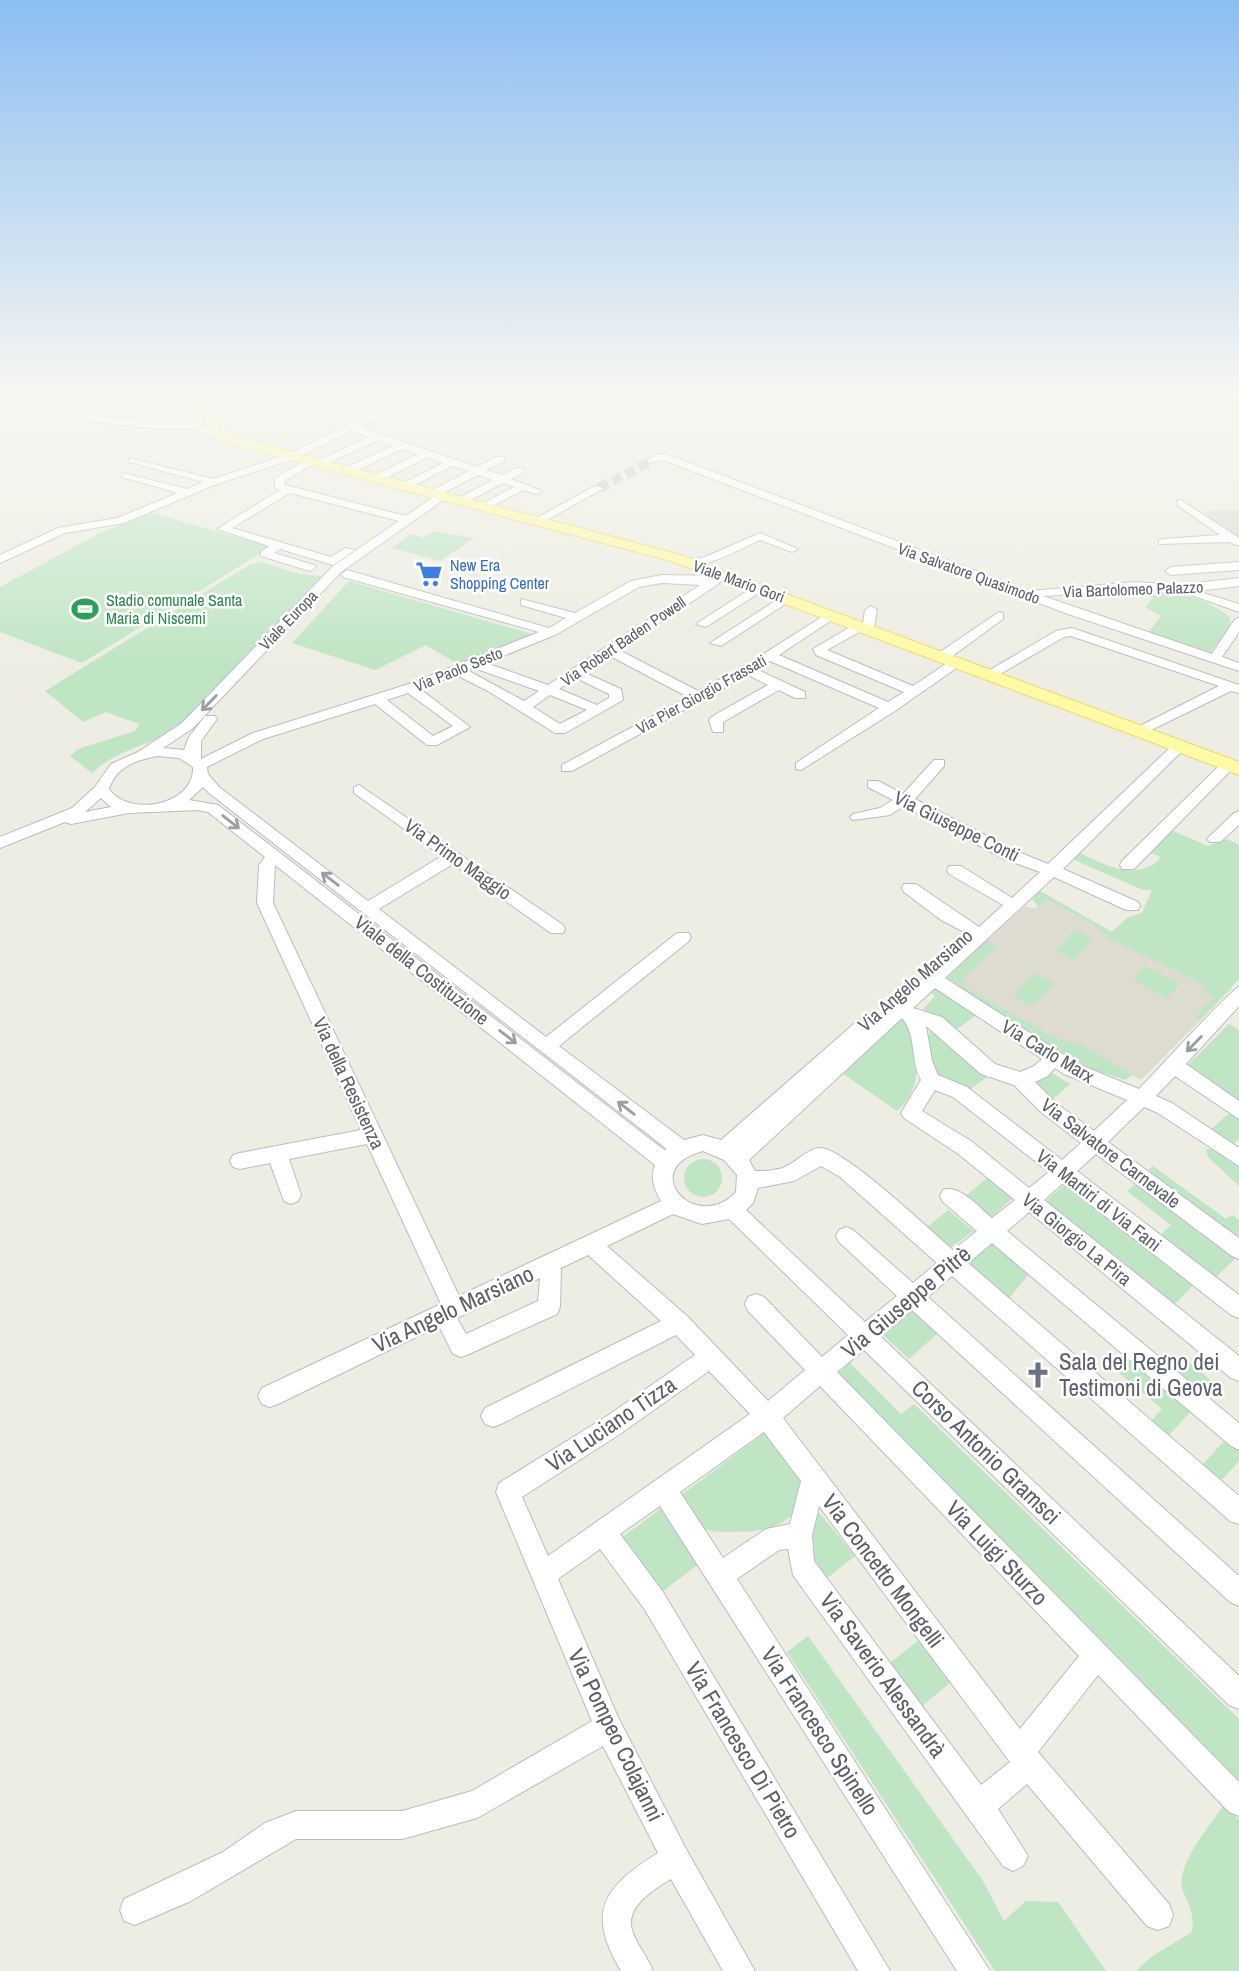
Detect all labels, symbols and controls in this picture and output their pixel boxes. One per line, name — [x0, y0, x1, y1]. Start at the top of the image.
street label: Via Salvatore Quasimodo — [895, 537, 1043, 609]
place label: New Era Shopping Center — [450, 554, 550, 594]
street label: Viale Mario Gori — [690, 554, 788, 608]
supermarket icon: New Era Shopping Center — [414, 559, 444, 589]
street label: Via Bartolomeo Palazzo — [1062, 576, 1204, 602]
street label: Viale Europa — [254, 585, 323, 655]
place label: Stadio comunale Santa Maria di Niscemi — [106, 589, 243, 629]
street label: Via Robert Baden Powell — [556, 591, 690, 691]
sports icon: Stadio comunale Santa Maria di Niscemi — [70, 594, 100, 624]
street label: Via Paolo Sesto — [410, 641, 506, 697]
street label: Via Pier Giorgio Frassati — [632, 649, 770, 739]
one-way arrow — [201, 695, 218, 712]
street label: Via Giuseppe Conti — [890, 784, 1024, 868]
street label: Via Primo Maggio — [399, 812, 517, 906]
one-way arrow — [222, 815, 240, 830]
one-way arrow — [321, 871, 340, 886]
street label: Viale della Costituzione — [349, 909, 495, 1031]
street label: Via Angelo Marsiano — [852, 923, 978, 1037]
street label: Via della Resistenza — [307, 1013, 391, 1153]
street label: Via Carlo Marx — [997, 1013, 1099, 1089]
one-way arrow — [499, 1029, 517, 1044]
one-way arrow — [1186, 1035, 1203, 1052]
street label: Via Salvatore Carnevale — [1036, 1092, 1186, 1214]
one-way arrow — [618, 1100, 636, 1115]
street label: Via Martiri di Via Fani — [1031, 1143, 1167, 1257]
street label: Via Giorgio La Pira — [1017, 1187, 1138, 1291]
street label: Via Giuseppe Pitrè — [834, 1238, 977, 1365]
street label: Via Angelo Marsiano — [367, 1258, 539, 1360]
place label: Sala del Regno dei Testimoni di Geova — [1059, 1346, 1223, 1403]
church icon: Sala del Regno dei Testimoni di Geova — [1023, 1360, 1053, 1390]
street label: Via Luciano Tizza — [539, 1368, 682, 1479]
street label: Corso Antonio Gramsci — [905, 1372, 1068, 1531]
street label: Via Concetto Mongelli — [815, 1487, 952, 1654]
street label: Via Luigi Sturzo — [939, 1493, 1055, 1612]
street label: Via Saverio Alessandrà — [813, 1586, 954, 1764]
street label: Via Francesco Spinello — [754, 1641, 886, 1821]
street label: Via Pompeo Colajanni — [561, 1643, 672, 1826]
street label: Via Francesco Di Pietro — [678, 1656, 808, 1844]

